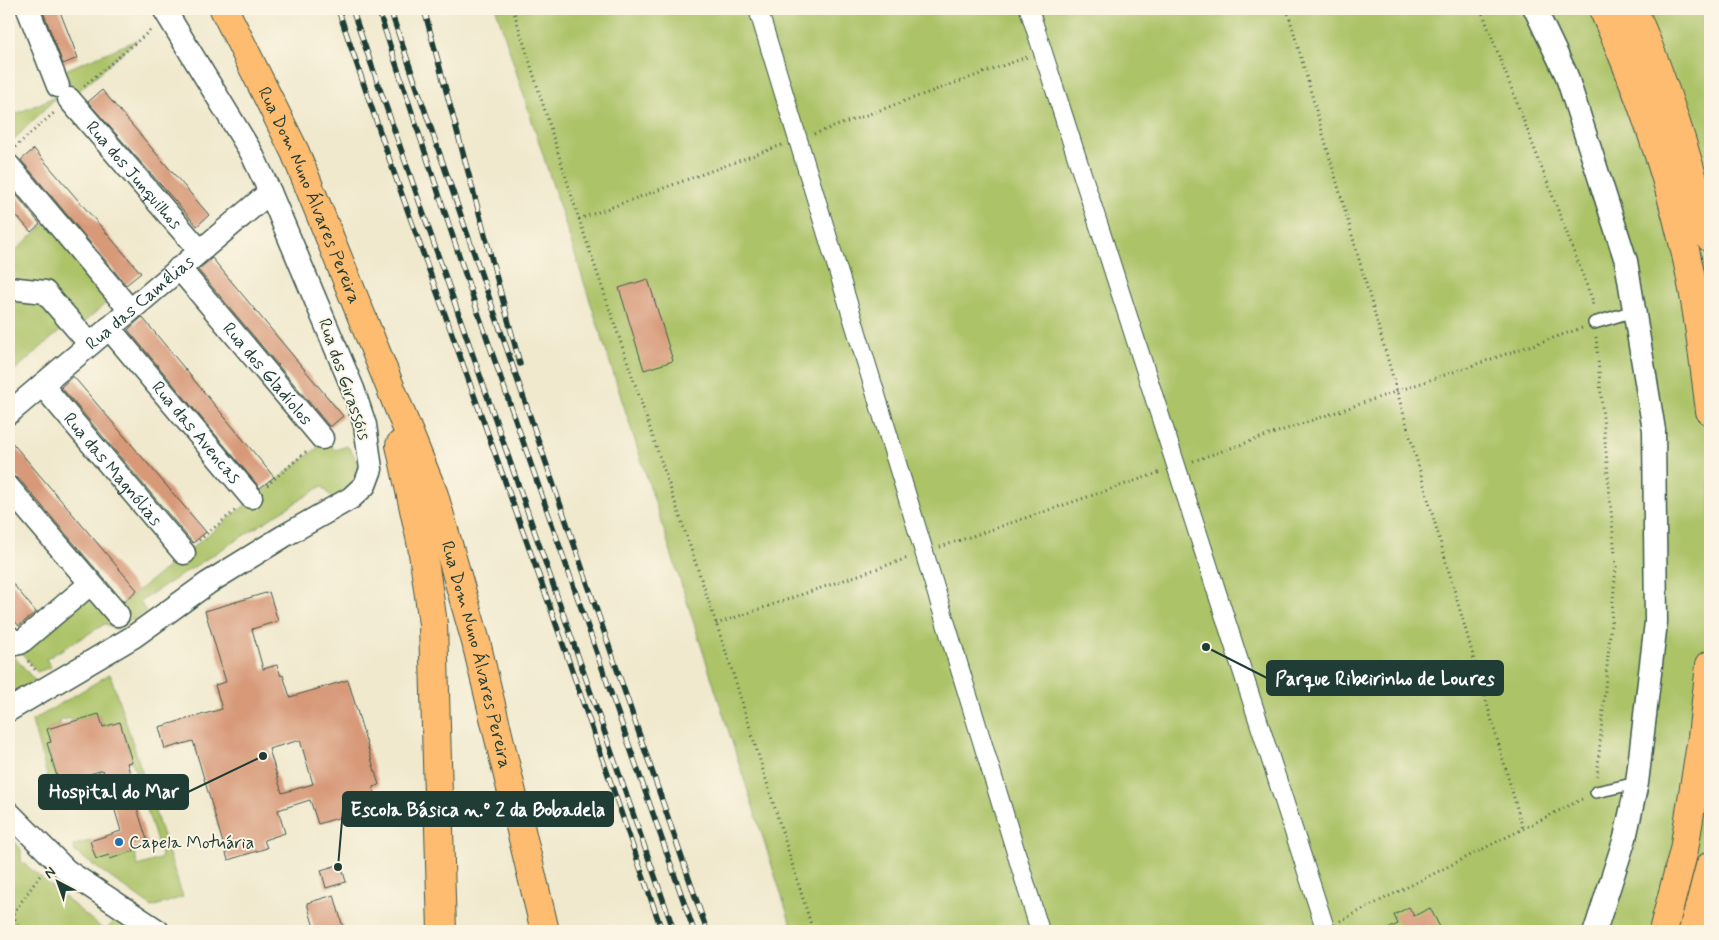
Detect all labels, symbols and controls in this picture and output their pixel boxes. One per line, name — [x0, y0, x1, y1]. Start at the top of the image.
street label: Rua Dom Nuno Álvares Pereira — [251, 83, 366, 307]
street label: Rua dos Junquilhos — [80, 116, 187, 235]
street label: Rua das Camélias — [81, 250, 200, 356]
street label: Rua dos Girassóis — [312, 315, 376, 444]
street label: Rua dos Gladíolos — [217, 318, 317, 431]
street label: Rua das Avencas — [146, 376, 246, 489]
street label: Rua das Magnólias — [57, 408, 167, 532]
street label: Rua Dom Nuno Álvares Pereira — [435, 538, 517, 771]
callout: Parque Ribeirinho de Loures — [1267, 661, 1503, 695]
text: Parque Ribeirinho de Loures — [1275, 667, 1495, 693]
callout: Hospital do Mar — [39, 775, 188, 809]
text: Hospital do Mar — [49, 780, 180, 805]
callout: Escola Básica n.º 2 da Bobadela — [343, 792, 613, 826]
text: Escola Básica n.º 2 da Bobadela — [351, 798, 605, 823]
place label: Capela Motuária — [129, 831, 254, 855]
marker: Capela Motuária — [113, 836, 125, 848]
north arrow — [32, 858, 82, 908]
text: N — [41, 863, 60, 883]

